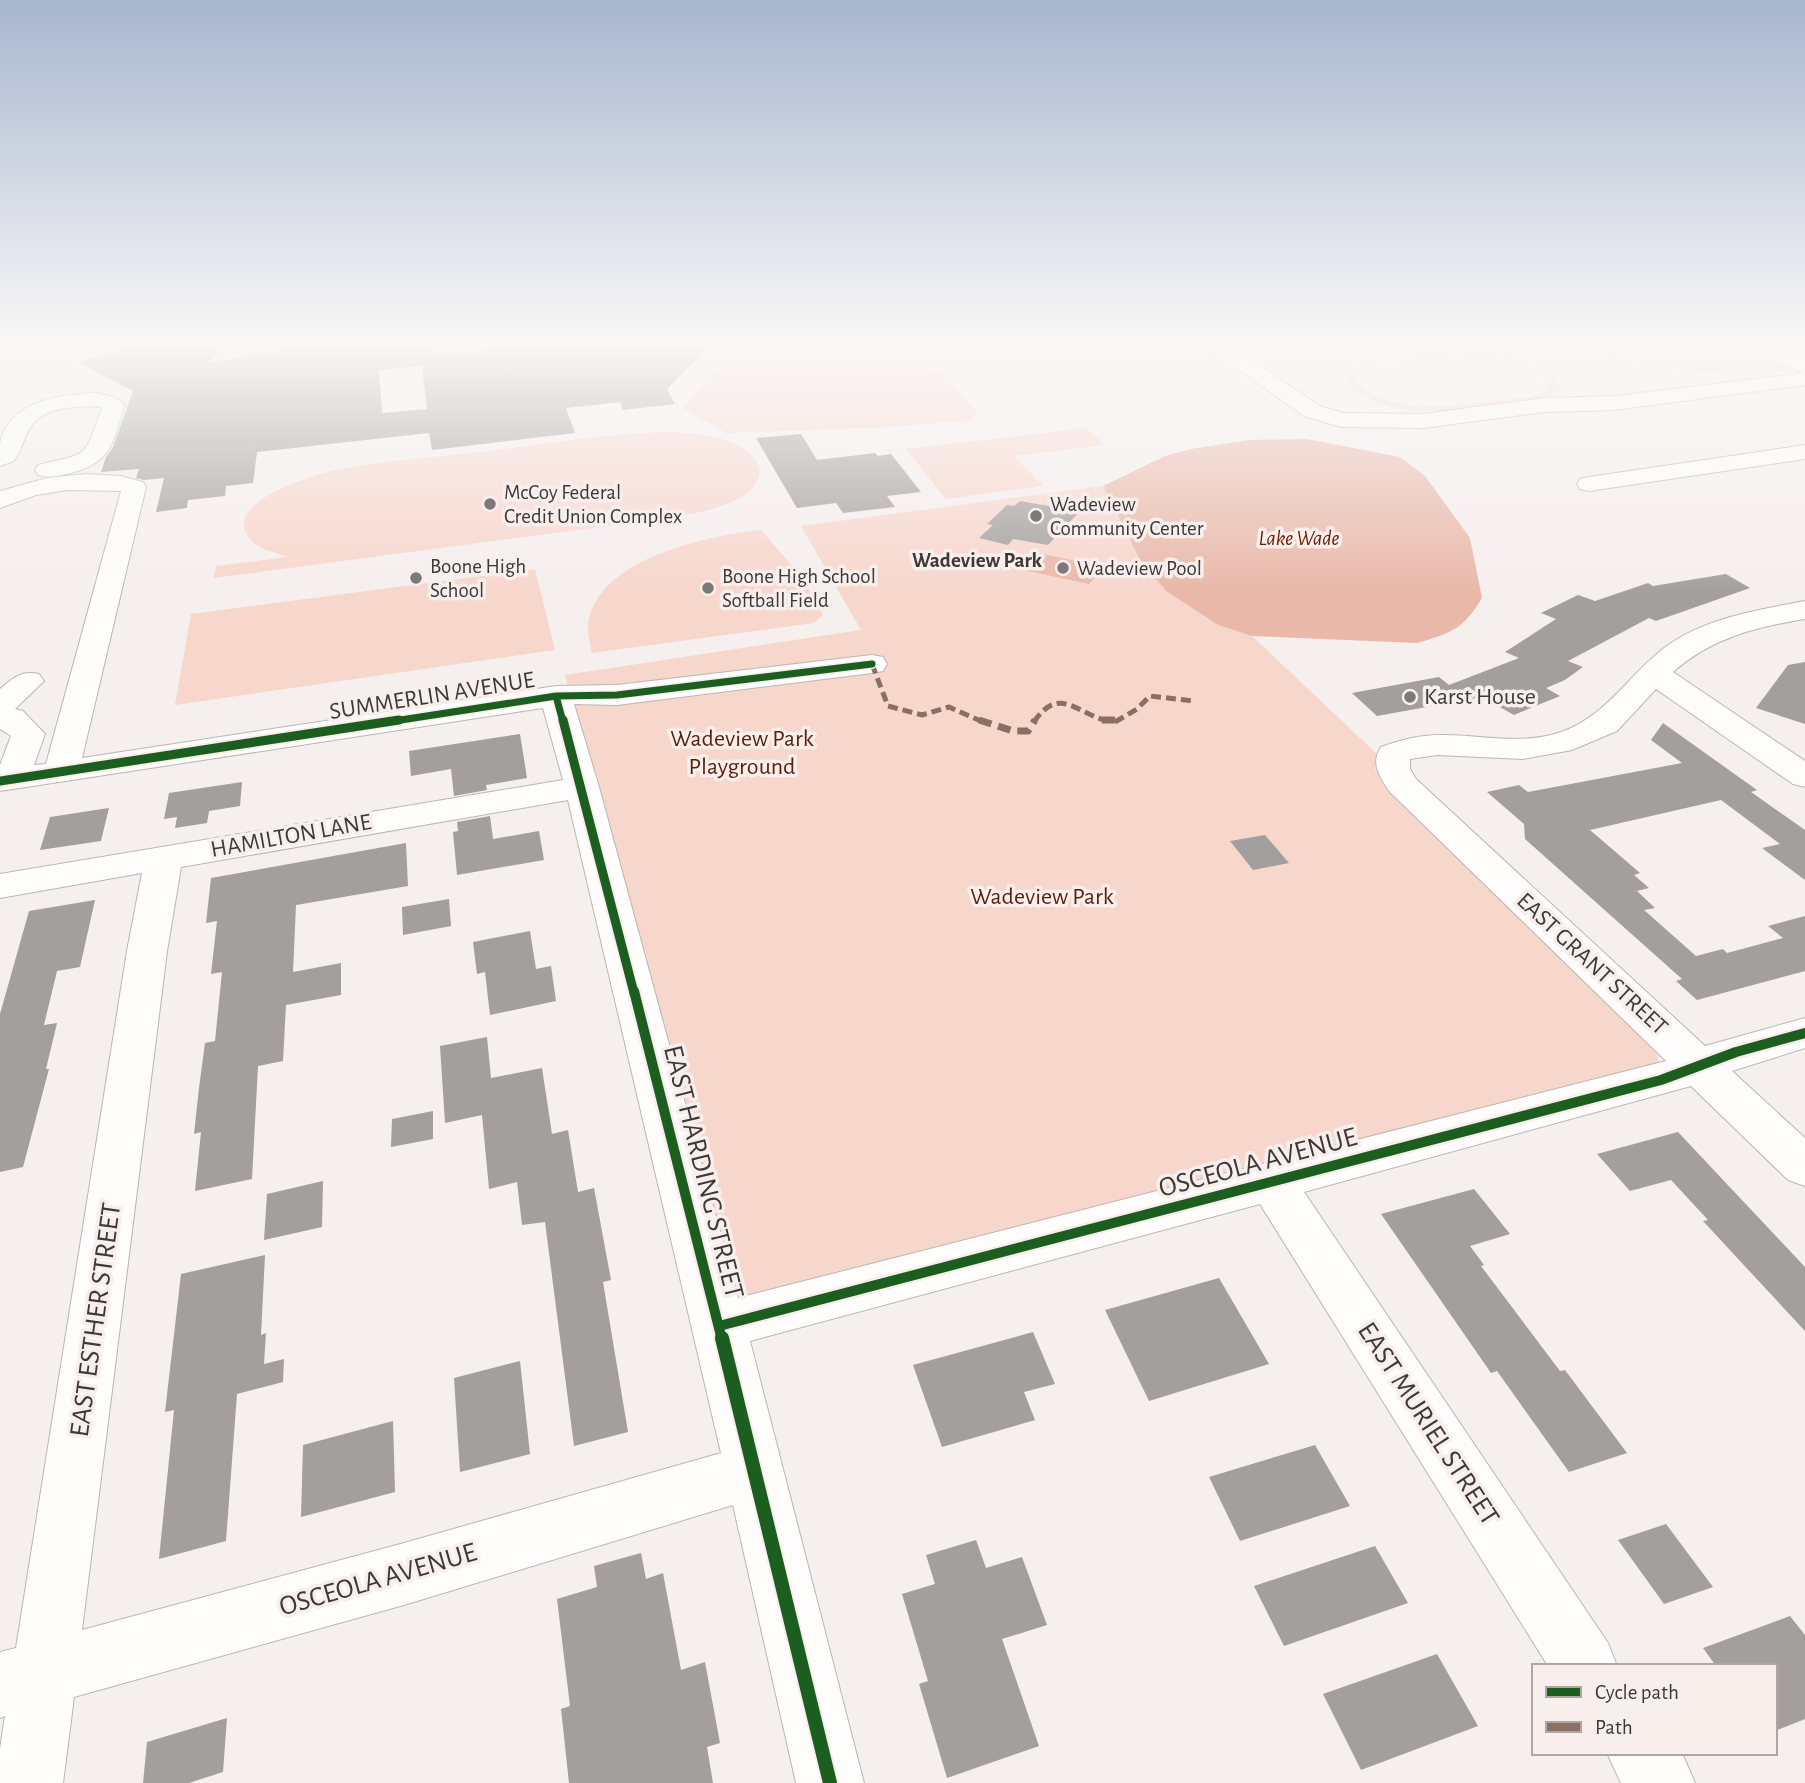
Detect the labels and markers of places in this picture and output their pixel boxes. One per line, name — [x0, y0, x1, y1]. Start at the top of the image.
place label: McCoy Federal Credit Union Complex — [504, 482, 682, 527]
place label: Wadeview Community Center — [1050, 494, 1204, 539]
marker: McCoy Federal Credit Union Complex — [482, 496, 498, 512]
marker: Wadeview Community Center — [1028, 508, 1044, 524]
place label: Boone High School — [430, 556, 526, 601]
place label: Wadeview Pool — [1077, 558, 1202, 579]
marker: Wadeview Pool — [1055, 560, 1071, 576]
place label: Boone High School Softball Field — [722, 566, 876, 611]
marker: Boone High School — [408, 570, 424, 586]
marker: Boone High School Softball Field — [700, 580, 716, 596]
place label: Karst House — [1424, 685, 1536, 709]
marker: Karst House — [1402, 689, 1418, 705]

